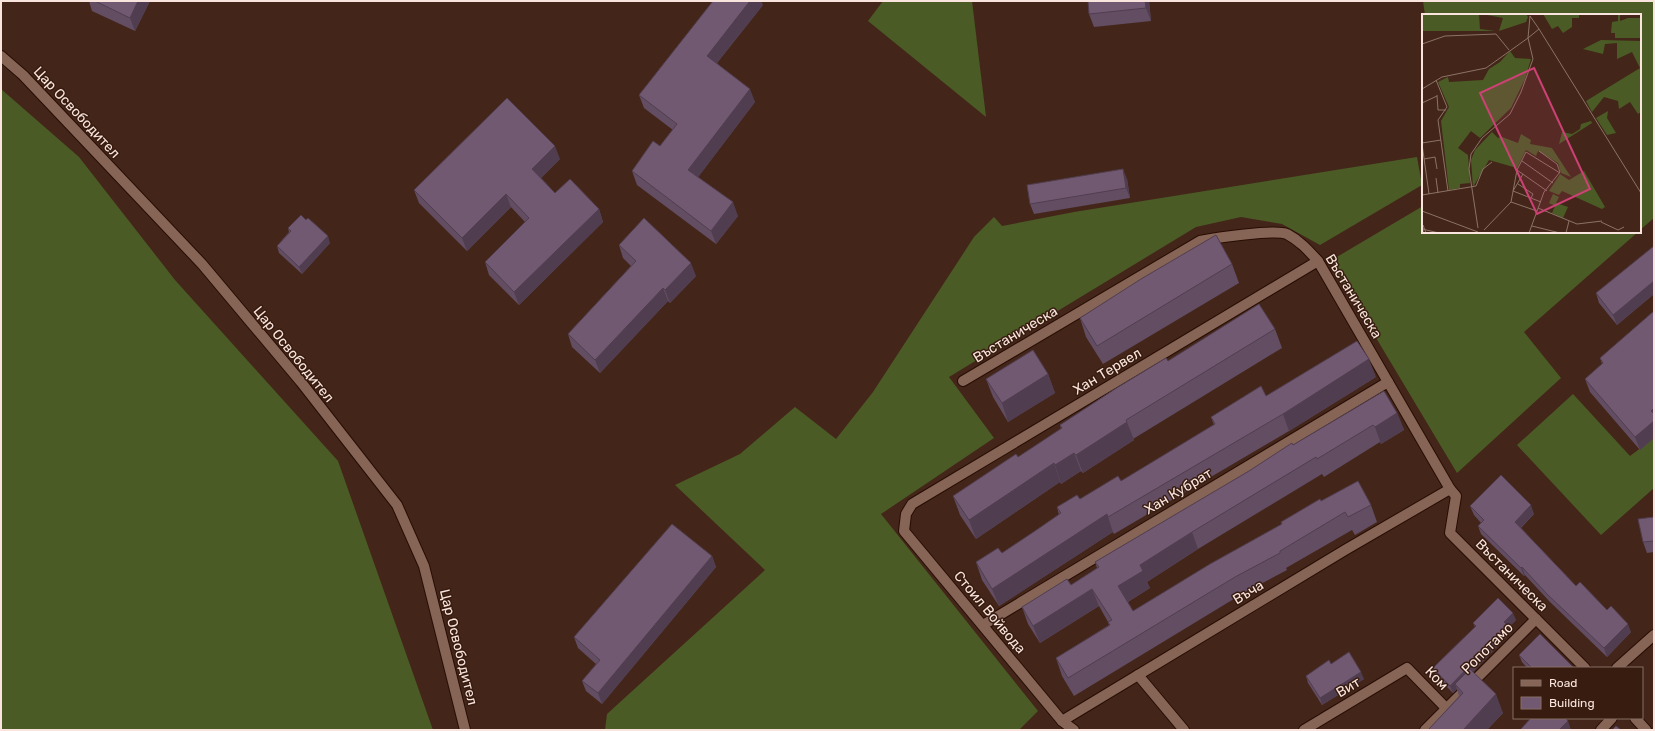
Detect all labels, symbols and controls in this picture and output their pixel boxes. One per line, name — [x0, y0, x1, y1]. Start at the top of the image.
inset map — [1422, 14, 1641, 233]
street label: Цар Освободител — [30, 63, 123, 162]
street label: Въстаническа — [1322, 251, 1385, 342]
street label: Цар Освободител — [250, 303, 338, 406]
street label: Въстаническа — [970, 303, 1061, 366]
street label: Хан Тервел — [1070, 344, 1144, 398]
street label: Хан Кубрат — [1141, 465, 1215, 518]
street label: Въстаническа — [1472, 536, 1551, 615]
street label: Стоил Войвода — [950, 568, 1029, 657]
street label: Въча — [1230, 577, 1267, 608]
street label: Цар Освободител — [436, 587, 481, 707]
street label: Ропотамо — [1458, 619, 1517, 678]
street label: Ком — [1421, 663, 1452, 694]
legend — [1513, 667, 1643, 719]
street label: Вит — [1333, 674, 1363, 701]
text: Road — [1549, 676, 1577, 690]
text: Building — [1549, 696, 1595, 710]

